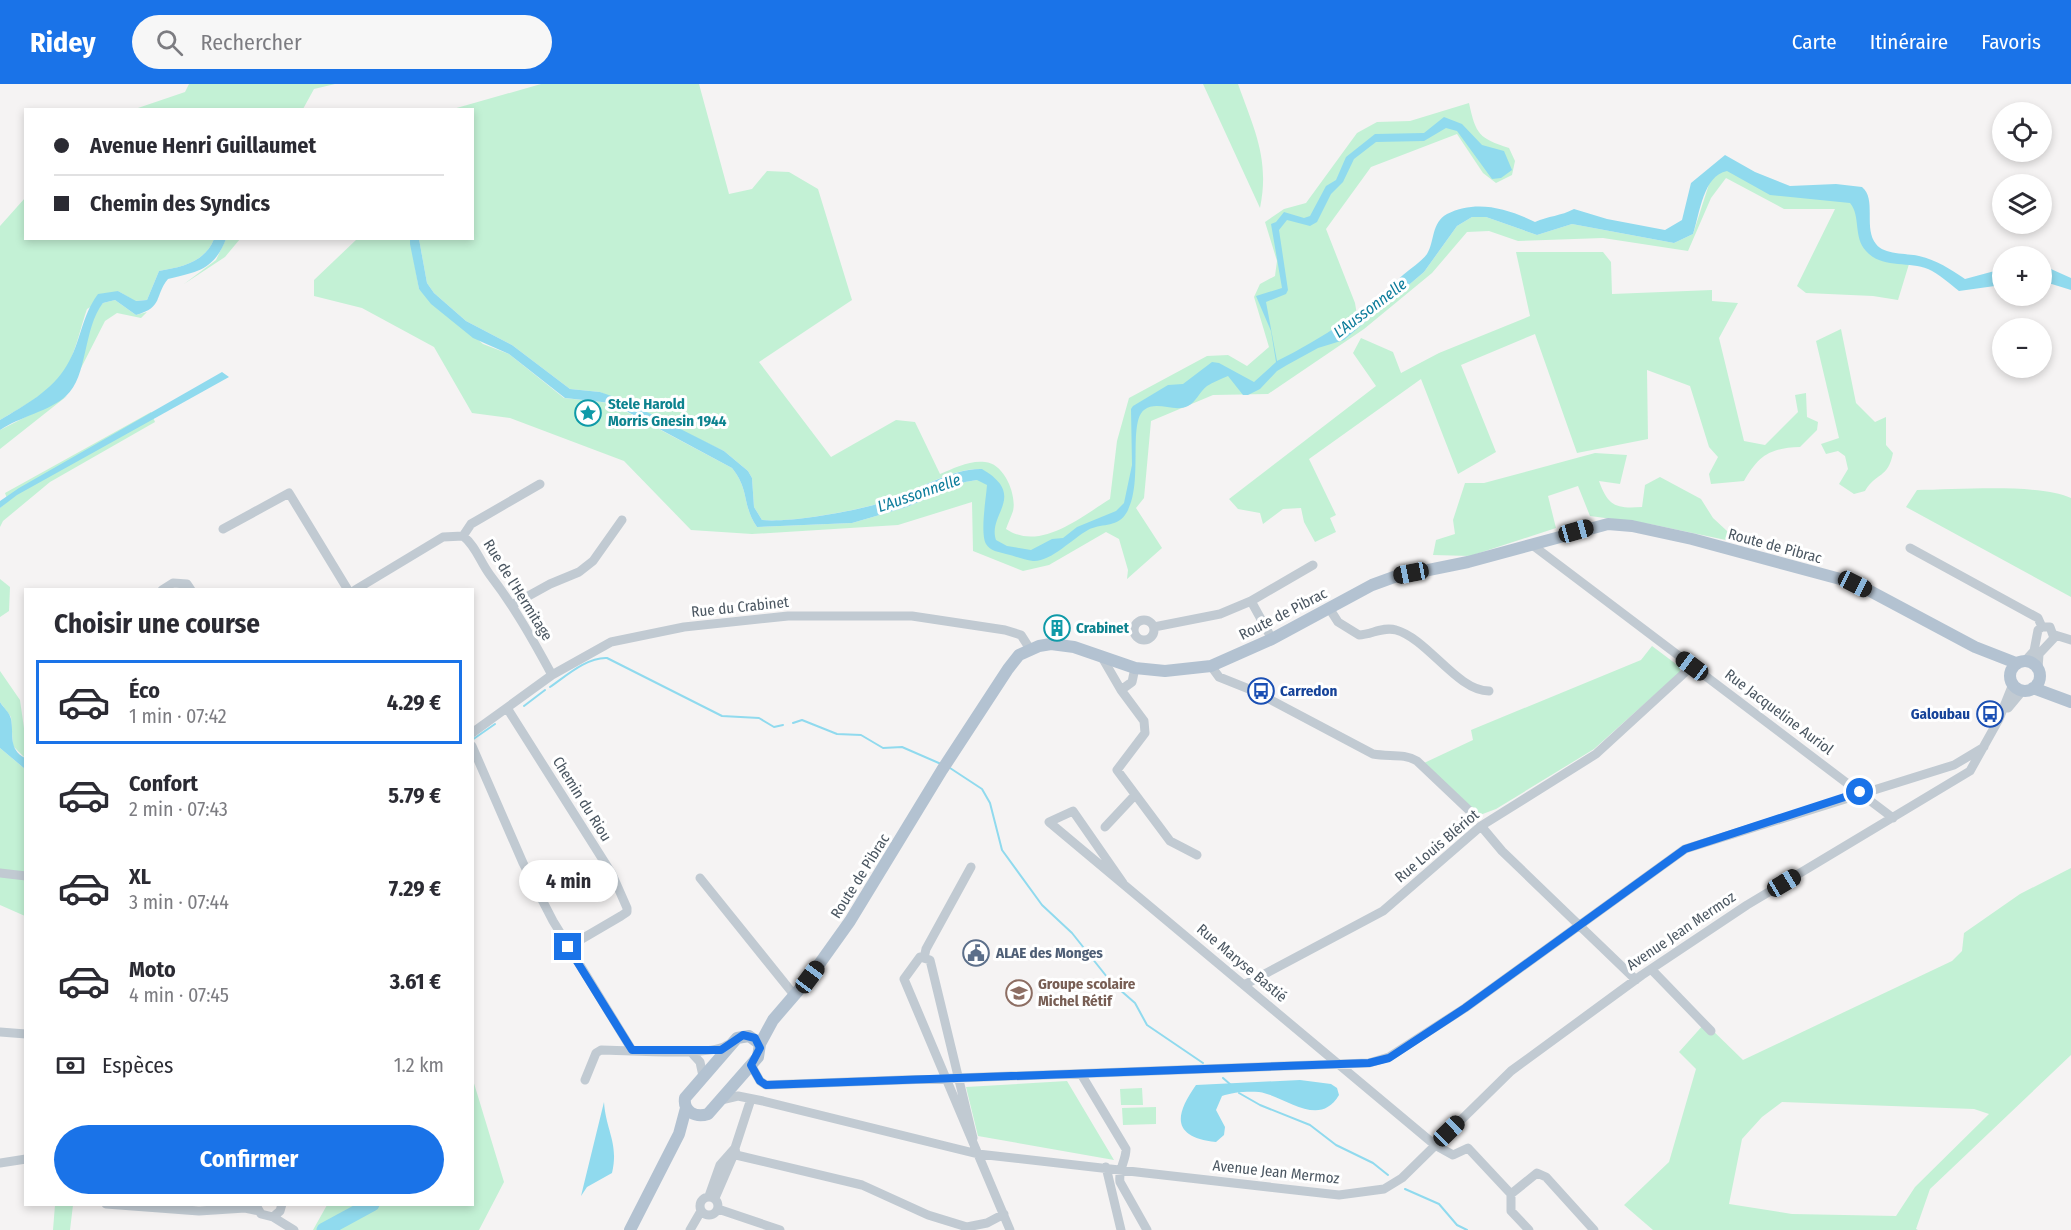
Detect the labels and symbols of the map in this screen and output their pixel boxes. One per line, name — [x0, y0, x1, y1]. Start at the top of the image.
water label: L'Aussonnelle — [1330, 274, 1411, 342]
place label: Stele Harold Morris Gnesin 1944 — [608, 395, 727, 430]
place icon: Stele Harold Morris Gnesin 1944 — [573, 398, 603, 428]
water label: L'Aussonnelle — [875, 470, 963, 516]
car — [1556, 517, 1596, 545]
street label: Route de Pibrac — [1726, 525, 1824, 567]
street label: Rue de l'Hermitage — [480, 536, 556, 644]
car — [1392, 561, 1430, 585]
car — [1835, 568, 1875, 600]
street label: Route de Pibrac — [1236, 584, 1331, 644]
street label: Rue du Crabinet — [690, 593, 790, 621]
building icon: Crabinet — [1042, 613, 1072, 643]
place label: Crabinet — [1076, 619, 1130, 637]
car — [1672, 648, 1712, 684]
street label: Rue Jacqueline Auriol — [1721, 665, 1837, 759]
bus stop icon: Carredon — [1246, 676, 1276, 706]
place label: Carredon — [1280, 682, 1338, 700]
bus stop icon: Galoubau — [1975, 699, 2005, 729]
place label: Galoubau — [1911, 705, 1970, 723]
street label: Chemin du Riou — [549, 753, 615, 845]
route start — [1846, 778, 1873, 805]
street label: Rue Louis Blériot — [1391, 806, 1483, 886]
street label: Route de Pibrac — [827, 830, 893, 922]
callout: 4 min — [518, 860, 618, 902]
car — [1764, 866, 1804, 900]
street label: Avenue Jean Mermoz — [1623, 888, 1739, 974]
street label: Rue Maryse Bastié — [1193, 920, 1291, 1006]
route end — [554, 933, 581, 960]
public building icon: ALAE des Monges — [961, 938, 991, 968]
place label: ALAE des Monges — [995, 944, 1103, 962]
car — [792, 957, 828, 997]
place label: Groupe scolaire Michel Rétif — [1038, 975, 1136, 1010]
school or university icon: Groupe scolaire Michel Rétif — [1004, 978, 1034, 1008]
car — [1430, 1112, 1468, 1150]
street label: Avenue Jean Mermoz — [1212, 1156, 1340, 1188]

